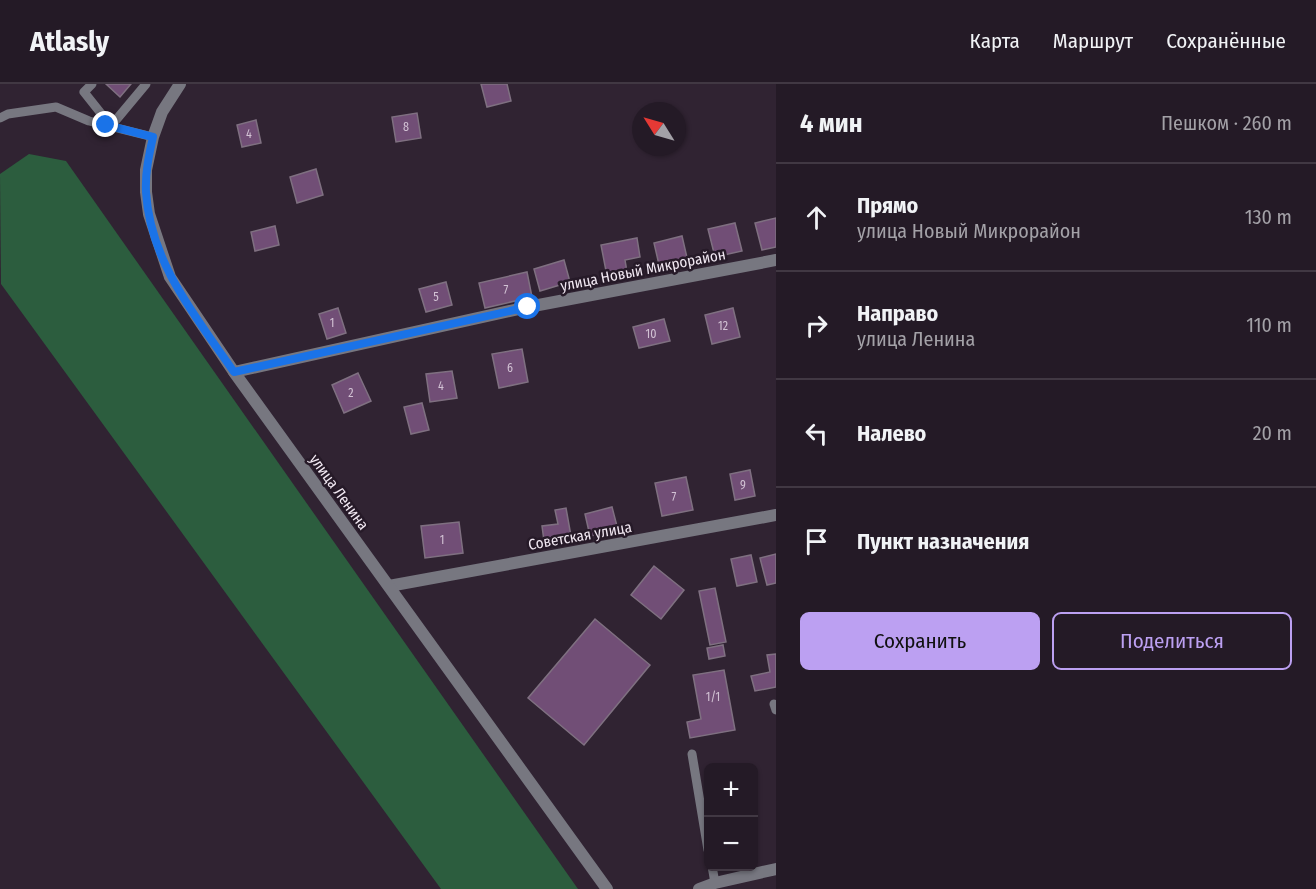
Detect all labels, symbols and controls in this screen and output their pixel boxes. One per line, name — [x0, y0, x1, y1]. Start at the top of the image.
text: Atlasly — [30, 25, 109, 58]
text: Карта — [970, 28, 1020, 54]
text: Маршрут — [1053, 28, 1133, 54]
text: Сохранённые — [1166, 28, 1286, 54]
north arrow — [632, 102, 686, 156]
text: 4 мин — [800, 108, 862, 139]
route end — [92, 111, 118, 137]
text: Пешком · 260 m — [1161, 111, 1292, 135]
house number: 8 — [403, 120, 409, 134]
house number: 4 — [246, 127, 252, 141]
text: Прямо — [857, 192, 918, 219]
icon: ahead — [800, 201, 833, 234]
text: 130 m — [1245, 205, 1292, 229]
text: улица Новый Микрорайон — [857, 219, 1081, 243]
street label: улица Новый Микрорайон — [559, 245, 727, 295]
house number: 7 — [504, 283, 509, 297]
house number: 5 — [433, 290, 439, 304]
route start — [514, 293, 540, 319]
text: Направо — [857, 300, 938, 327]
icon: right — [800, 309, 833, 342]
text: 110 m — [1246, 313, 1292, 337]
house number: 1 — [330, 316, 334, 330]
house number: 12 — [718, 319, 728, 333]
house number: 10 — [646, 327, 656, 341]
text: улица Ленина — [857, 327, 975, 351]
house number: 6 — [507, 361, 513, 375]
house number: 4 — [438, 379, 444, 393]
house number: 2 — [348, 386, 354, 400]
icon: left — [800, 417, 833, 450]
text: Налево — [857, 420, 926, 447]
text: 20 m — [1253, 421, 1292, 445]
street label: улица Ленина — [306, 451, 372, 533]
house number: 9 — [740, 478, 746, 492]
house number: 7 — [672, 490, 677, 504]
street label: Советская улица — [527, 518, 633, 554]
icon: arrive — [800, 525, 833, 558]
text: Пункт назначения — [857, 528, 1029, 555]
house number: 1 — [440, 533, 444, 547]
button: Сохранить — [800, 612, 1040, 670]
button: Поделиться — [1052, 612, 1292, 670]
house number: 1/1 — [706, 690, 720, 704]
map controls — [704, 763, 758, 871]
button: + — [704, 763, 758, 817]
button: − — [704, 817, 758, 871]

